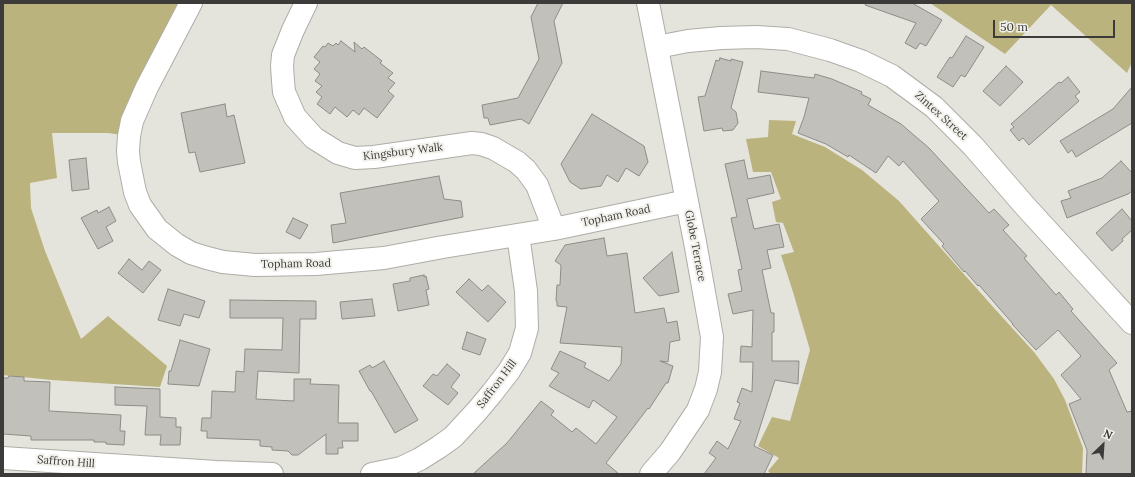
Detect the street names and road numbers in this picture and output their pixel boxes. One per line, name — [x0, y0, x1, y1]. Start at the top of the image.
street label: Zintex Street — [912, 89, 970, 143]
street label: Kingsbury Walk — [362, 141, 444, 163]
street label: Topham Road — [580, 202, 652, 230]
street label: Globe Terrace — [682, 209, 708, 283]
street label: Topham Road — [261, 257, 331, 271]
street label: Saffron Hill — [474, 357, 520, 411]
street label: Saffron Hill — [37, 453, 95, 471]

